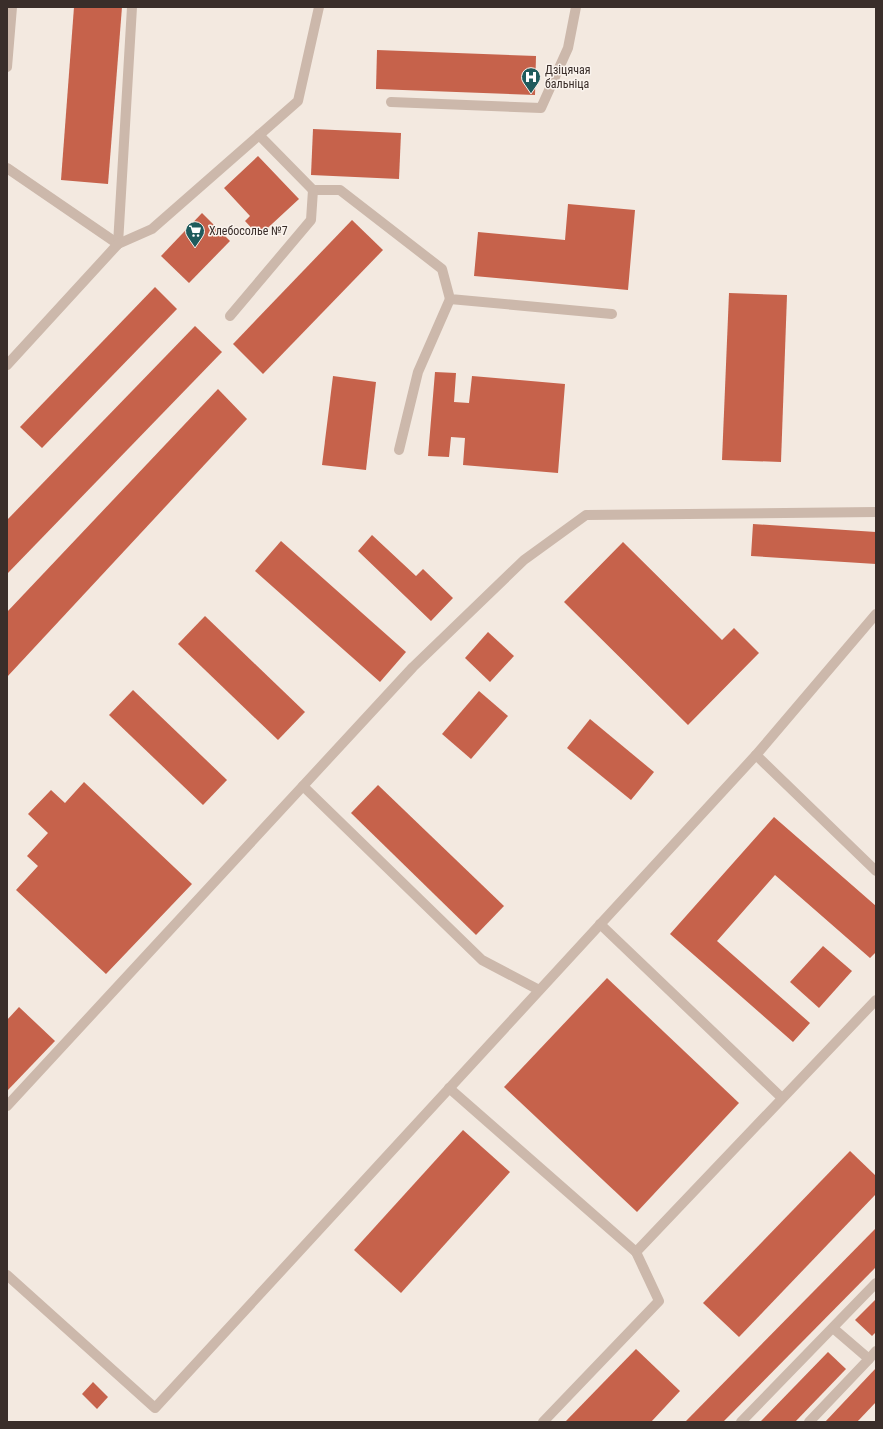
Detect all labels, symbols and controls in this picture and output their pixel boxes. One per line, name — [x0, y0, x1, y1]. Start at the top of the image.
place label: Дзіцячая бальніца — [545, 63, 591, 91]
hospital icon: Дзіцячая бальніца — [520, 66, 542, 94]
supermarket icon: Хлебосолье №7 — [184, 220, 206, 248]
place label: Хлебосолье №7 — [209, 224, 288, 238]

